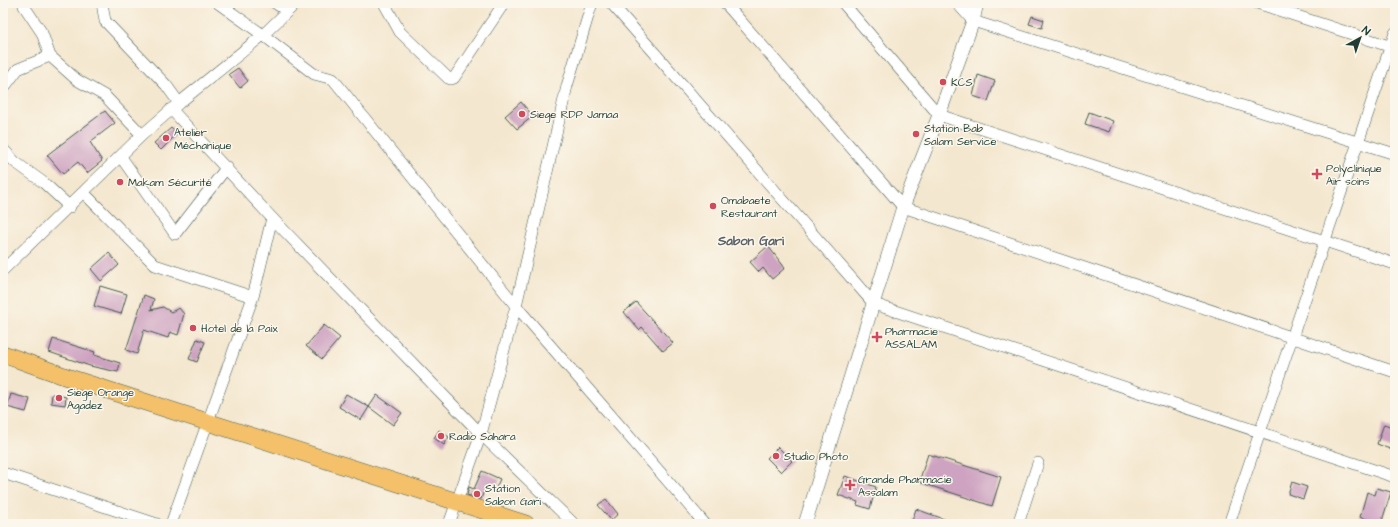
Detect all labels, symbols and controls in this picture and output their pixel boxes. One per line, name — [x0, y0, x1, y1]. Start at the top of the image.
north arrow — [1340, 18, 1380, 58]
text: N — [1359, 23, 1374, 39]
place label: KCS — [951, 75, 973, 90]
marker: KCS — [938, 77, 948, 87]
place label: Siege RDP Jamaa — [530, 107, 619, 123]
marker: Siege RDP Jamaa — [517, 109, 527, 119]
place label: Station Bab Salam Service — [924, 121, 996, 149]
place label: Atelier Méchanique — [174, 125, 231, 153]
marker: Station Bab Salam Service — [911, 129, 921, 139]
marker: Atelier Méchanique — [161, 133, 171, 143]
place label: Polyclinique Aïr soins — [1326, 161, 1382, 189]
marker: Polyclinique Aïr soins — [1311, 168, 1323, 180]
place label: Makam Sécurité — [128, 175, 212, 190]
marker: Makam Sécurité — [115, 177, 125, 187]
place label: Omabaete Restaurant — [721, 193, 778, 221]
marker: Omabaete Restaurant — [708, 201, 718, 211]
district label: Sabon Gari — [717, 232, 785, 250]
place label: Hotel de la Paix — [201, 321, 278, 336]
marker: Hotel de la Paix — [188, 323, 198, 333]
place label: Pharmacie ASSALAM — [885, 324, 938, 352]
marker: Pharmacie ASSALAM — [872, 332, 882, 342]
place label: Siege Orange Agadez — [67, 385, 134, 414]
marker: Siege Orange Agadez — [54, 393, 64, 403]
place label: Radio Sahara — [449, 429, 516, 444]
marker: Radio Sahara — [436, 431, 446, 441]
place label: Studio Photo — [784, 449, 849, 464]
marker: Studio Photo — [771, 451, 781, 461]
place label: Grande Pharmacie Assalam — [858, 472, 952, 500]
marker: Grande Pharmacie Assalam — [845, 480, 855, 490]
place label: Station Sabon Gari — [485, 481, 541, 509]
marker: Station Sabon Gari — [472, 489, 482, 499]

